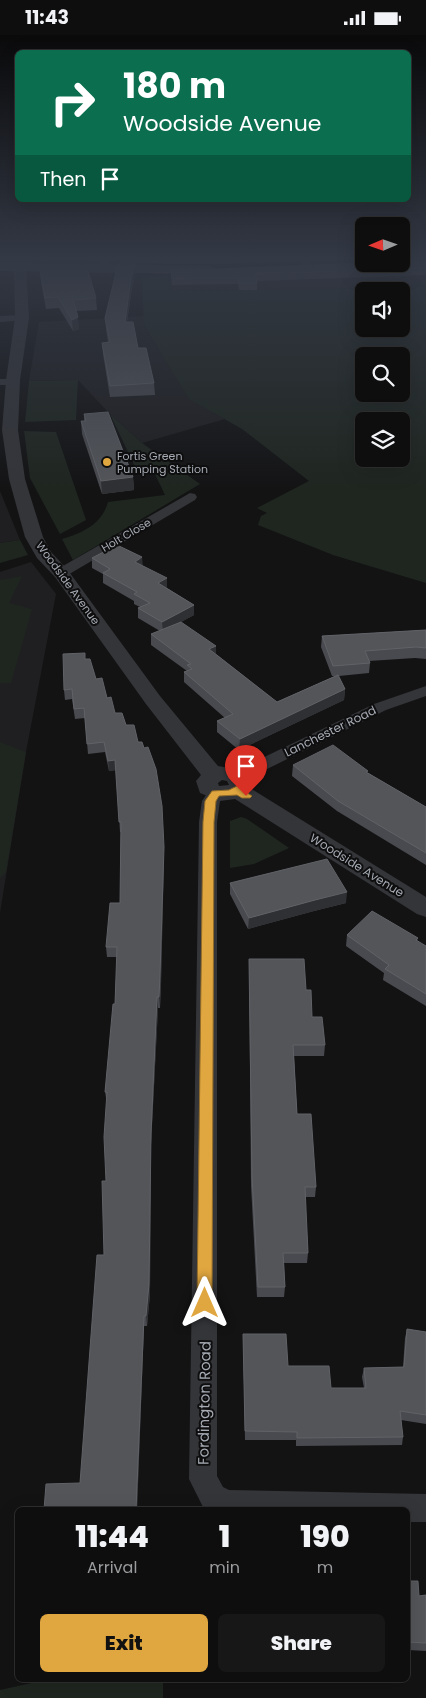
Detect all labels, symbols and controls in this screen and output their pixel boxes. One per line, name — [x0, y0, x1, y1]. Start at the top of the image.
text: 11:43 — [25, 4, 69, 31]
text: 180 m — [123, 61, 226, 110]
icon: right — [40, 70, 105, 135]
text: Woodside Avenue — [123, 108, 321, 139]
icon: arrive — [96, 165, 124, 193]
text: Then — [40, 166, 86, 193]
north arrow — [355, 217, 410, 273]
map controls — [355, 217, 410, 467]
button: sound — [355, 282, 410, 337]
button: search — [355, 347, 410, 402]
button: layers — [355, 412, 410, 467]
place label: Fortis Green Pumping Station — [117, 448, 208, 477]
marker: Fortis Green Pumping Station — [101, 456, 113, 468]
street label: Holt Close — [98, 514, 154, 556]
street label: Woodside Avenue — [32, 538, 104, 628]
street label: Lanchester Road — [281, 701, 379, 761]
pin — [225, 745, 267, 796]
icon: arrive — [232, 752, 260, 780]
street label: Woodside Avenue — [307, 829, 407, 901]
position arrow — [178, 1276, 230, 1328]
street label: Fordington Road — [192, 1341, 216, 1465]
text: 11:44 — [75, 1515, 149, 1558]
text: 1 — [219, 1515, 230, 1558]
text: 190 — [300, 1515, 350, 1558]
text: Arrival — [87, 1556, 137, 1579]
text: min — [209, 1556, 240, 1579]
text: m — [317, 1556, 333, 1579]
button: Exit — [40, 1614, 208, 1672]
button: Share — [218, 1614, 385, 1672]

